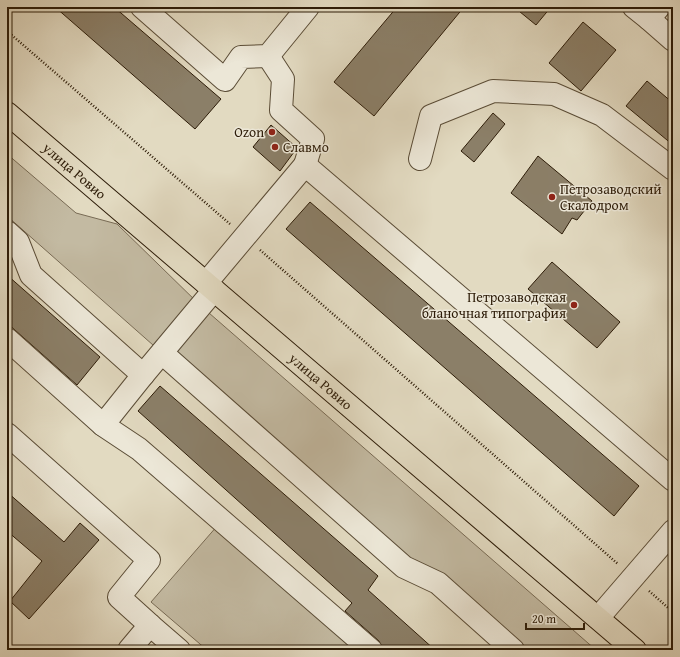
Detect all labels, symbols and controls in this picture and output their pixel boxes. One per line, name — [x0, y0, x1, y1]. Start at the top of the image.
place label: Ozon — [234, 122, 264, 142]
marker: Ozon — [267, 127, 277, 137]
street label: улица Ровио — [38, 137, 111, 204]
place label: Славмо — [283, 137, 329, 157]
marker: Славмо — [270, 142, 280, 152]
place label: Петрозаводский Скалодром — [560, 179, 662, 215]
marker: Петрозаводский Скалодром — [547, 192, 557, 202]
place label: Петрозаводская бланочная типография — [422, 287, 566, 323]
marker: Петрозаводская бланочная типография — [569, 300, 579, 310]
street label: улица Ровио — [284, 348, 357, 414]
scale bar — [526, 605, 584, 631]
text: 20 m — [532, 610, 556, 627]

